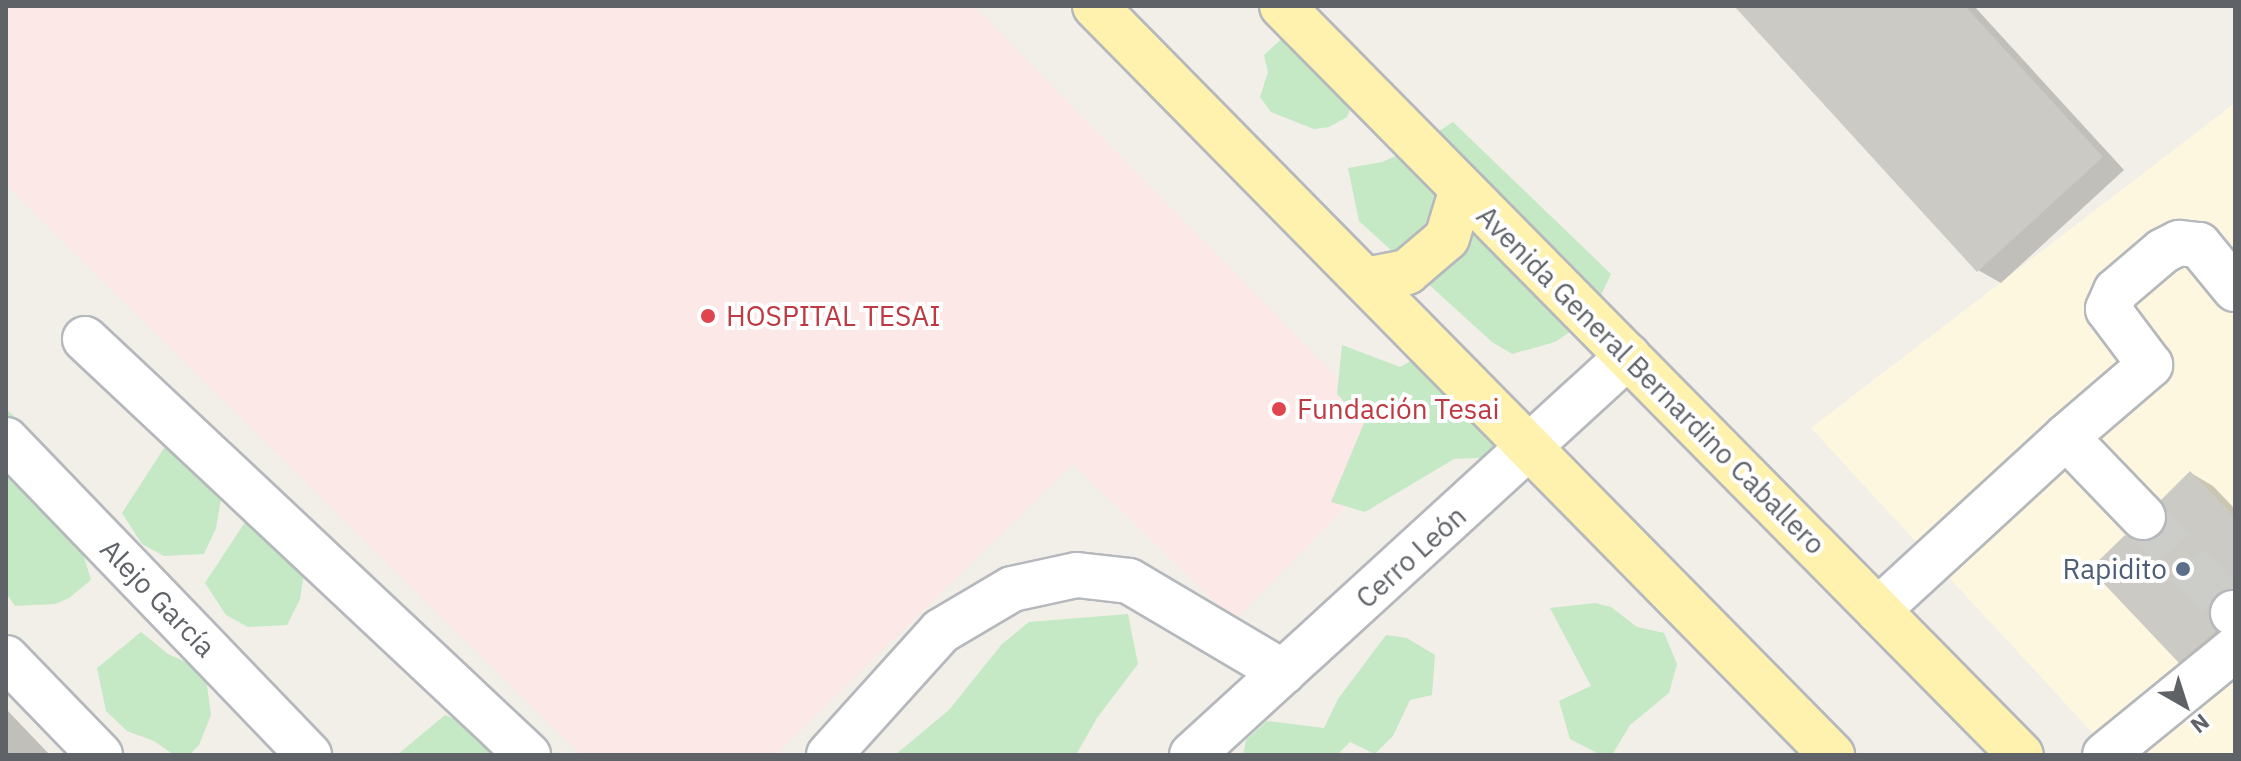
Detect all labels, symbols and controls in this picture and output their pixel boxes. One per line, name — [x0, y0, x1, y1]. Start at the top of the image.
street label: Avenida General Bernardino Caballero — [1470, 199, 1832, 561]
place label: HOSPITAL TESAI — [726, 299, 940, 333]
marker: HOSPITAL TESAI — [697, 305, 719, 327]
place label: Fundación Tesai — [1297, 392, 1499, 426]
marker: Fundación Tesai — [1268, 398, 1290, 420]
street label: Cerro León — [1349, 499, 1473, 615]
street label: Alejo García — [94, 532, 222, 664]
place label: Rapidito — [2063, 552, 2167, 586]
marker: Rapidito — [2174, 560, 2192, 578]
north arrow — [2145, 665, 2225, 745]
text: N — [2185, 708, 2216, 740]

